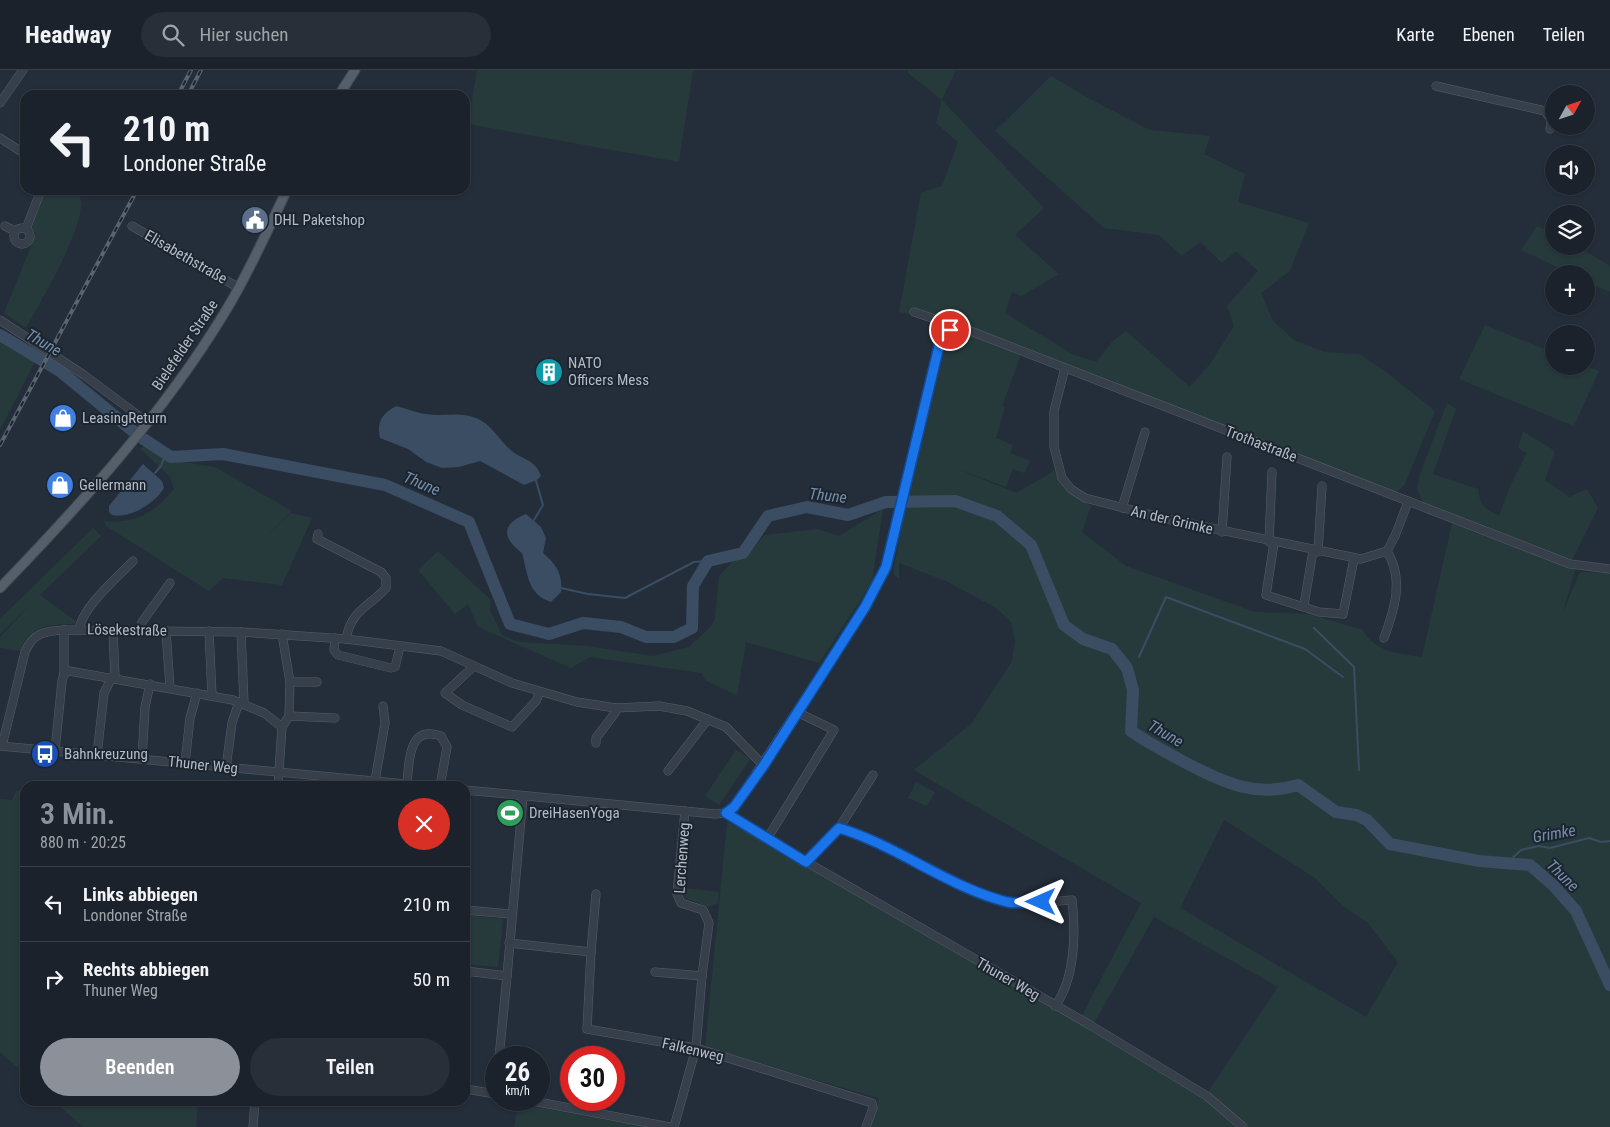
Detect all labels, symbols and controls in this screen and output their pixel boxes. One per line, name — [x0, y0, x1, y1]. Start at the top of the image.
search box — [141, 12, 491, 57]
text: Headway — [25, 21, 111, 49]
icon: search — [159, 21, 187, 49]
text: Hier suchen — [199, 23, 289, 46]
text: Karte — [1396, 24, 1435, 45]
text: Ebenen — [1463, 24, 1515, 45]
text: Teilen — [1543, 24, 1585, 45]
north arrow — [1545, 85, 1595, 135]
map controls — [1545, 85, 1595, 375]
text: 210 m — [123, 109, 210, 150]
icon: left — [40, 110, 105, 175]
button: sound — [1545, 145, 1595, 195]
text: Londoner Straße — [123, 151, 266, 176]
public building icon: DHL Paketshop — [240, 205, 270, 235]
button: layers — [1545, 205, 1595, 255]
place label: DHL Paketshop — [274, 211, 365, 229]
street label: Elisabethstraße — [142, 226, 230, 288]
button: + — [1545, 265, 1595, 315]
street label: Bielefelder Straße — [148, 296, 222, 394]
pin — [929, 309, 971, 351]
icon: arrive — [936, 316, 964, 344]
water label: Thune — [23, 325, 65, 360]
button: − — [1545, 325, 1595, 375]
place label: NATO Officers Mess — [568, 354, 649, 389]
building icon: NATO Officers Mess — [534, 357, 564, 387]
shop icon: LeasingReturn — [48, 403, 78, 433]
place label: LeasingReturn — [82, 409, 167, 427]
street label: Trothastraße — [1222, 422, 1300, 466]
water label: Thune — [401, 467, 443, 500]
shop icon: Gellermann — [45, 470, 75, 500]
place label: Gellermann — [79, 476, 146, 494]
water label: Thune — [808, 484, 848, 507]
street label: An der Grimke — [1129, 502, 1215, 538]
street label: Lösekestraße — [87, 620, 167, 640]
water label: Thune — [1145, 716, 1187, 751]
bus stop icon: Bahnkreuzung — [30, 739, 60, 769]
place label: Bahnkreuzung — [64, 745, 148, 763]
street label: Thuner Weg — [167, 752, 239, 778]
text: 3 Min. — [40, 796, 115, 831]
button: close — [398, 798, 450, 850]
sports icon: DreiHasenYoga — [495, 798, 525, 828]
place label: DreiHasenYoga — [529, 804, 620, 822]
water label: Grimke — [1531, 820, 1577, 847]
street label: Lerchenweg — [671, 822, 693, 894]
text: 880 m · 20:25 — [40, 833, 126, 852]
water label: Thune — [1542, 855, 1583, 895]
position arrow — [1014, 875, 1066, 927]
text: Links abbiegen — [83, 883, 198, 906]
icon: left — [40, 890, 68, 918]
text: 210 m — [403, 893, 450, 916]
text: Londoner Straße — [83, 906, 187, 925]
street label: Thuner Weg — [973, 954, 1043, 1004]
text: Rechts abbiegen — [83, 958, 209, 981]
icon: right — [40, 965, 68, 993]
text: 50 m — [413, 968, 450, 991]
text: Thuner Weg — [83, 981, 158, 1000]
street label: Falkenweg — [660, 1034, 726, 1066]
button: Beenden — [40, 1038, 240, 1096]
button: Teilen — [250, 1038, 450, 1096]
speed limit sign: 30 — [560, 1046, 625, 1111]
text: 26 — [505, 1058, 530, 1087]
text: km/h — [505, 1084, 530, 1098]

